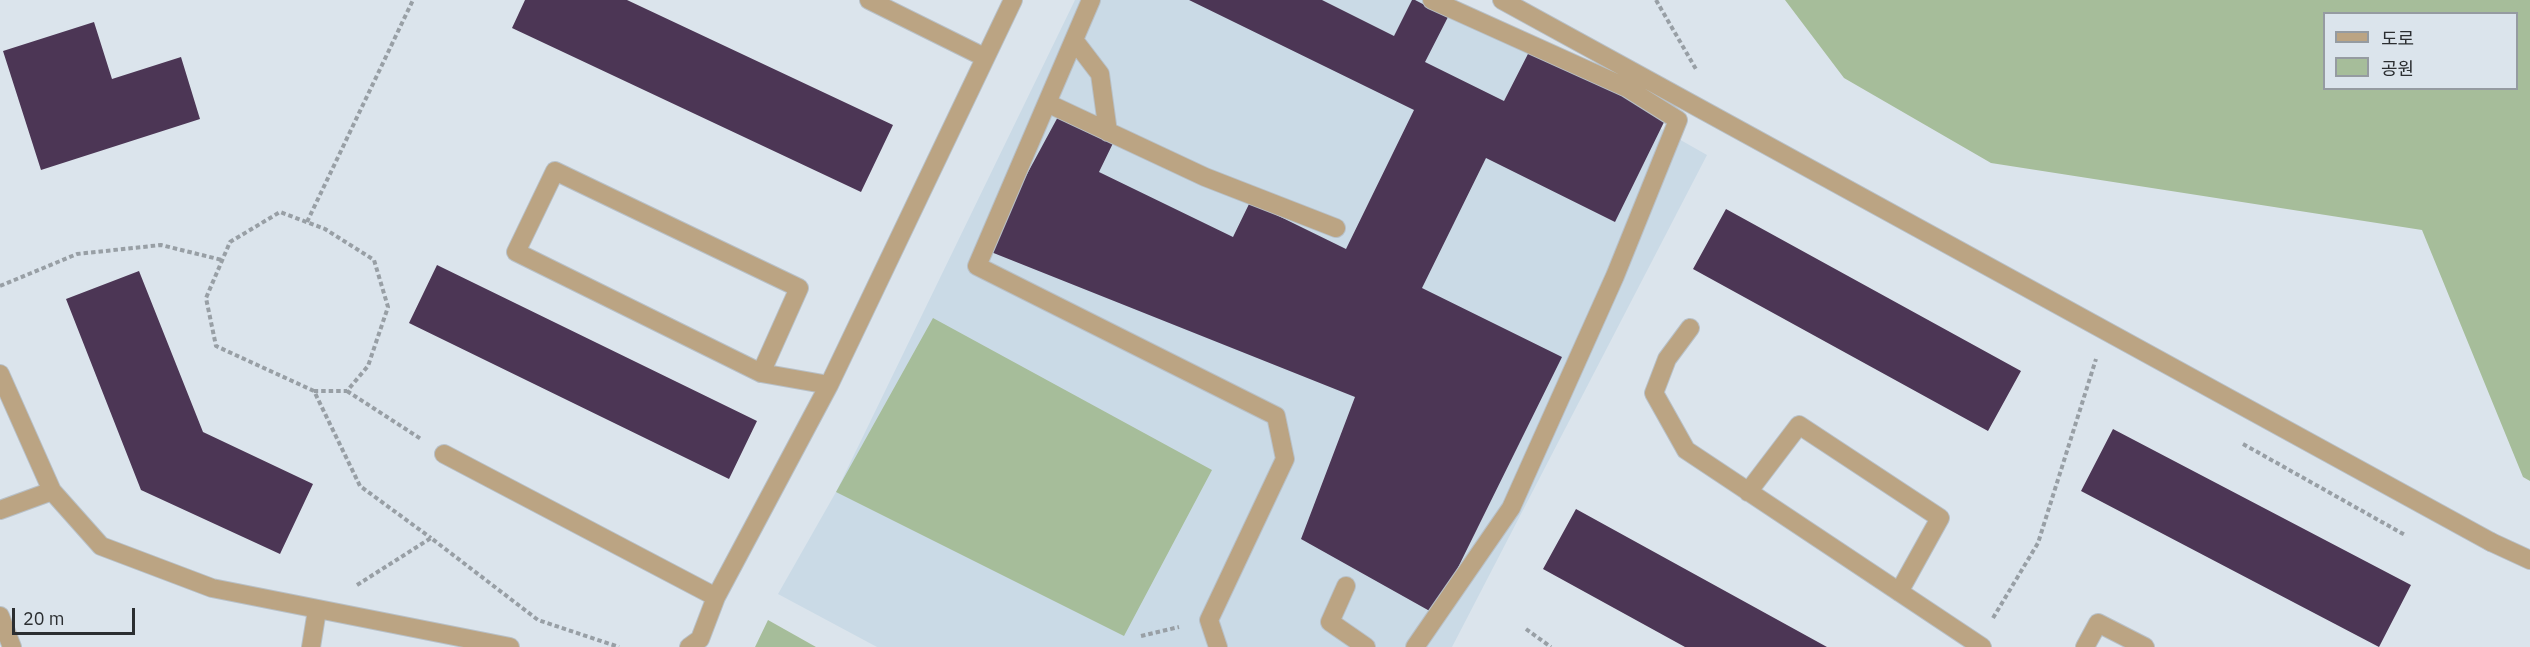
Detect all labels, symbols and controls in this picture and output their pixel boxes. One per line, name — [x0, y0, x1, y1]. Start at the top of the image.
legend — [2323, 12, 2518, 90]
text: 도로 — [2381, 27, 2414, 50]
text: 공원 — [2381, 57, 2414, 80]
scale bar — [15, 596, 138, 634]
text: 20 m — [23, 607, 65, 630]

